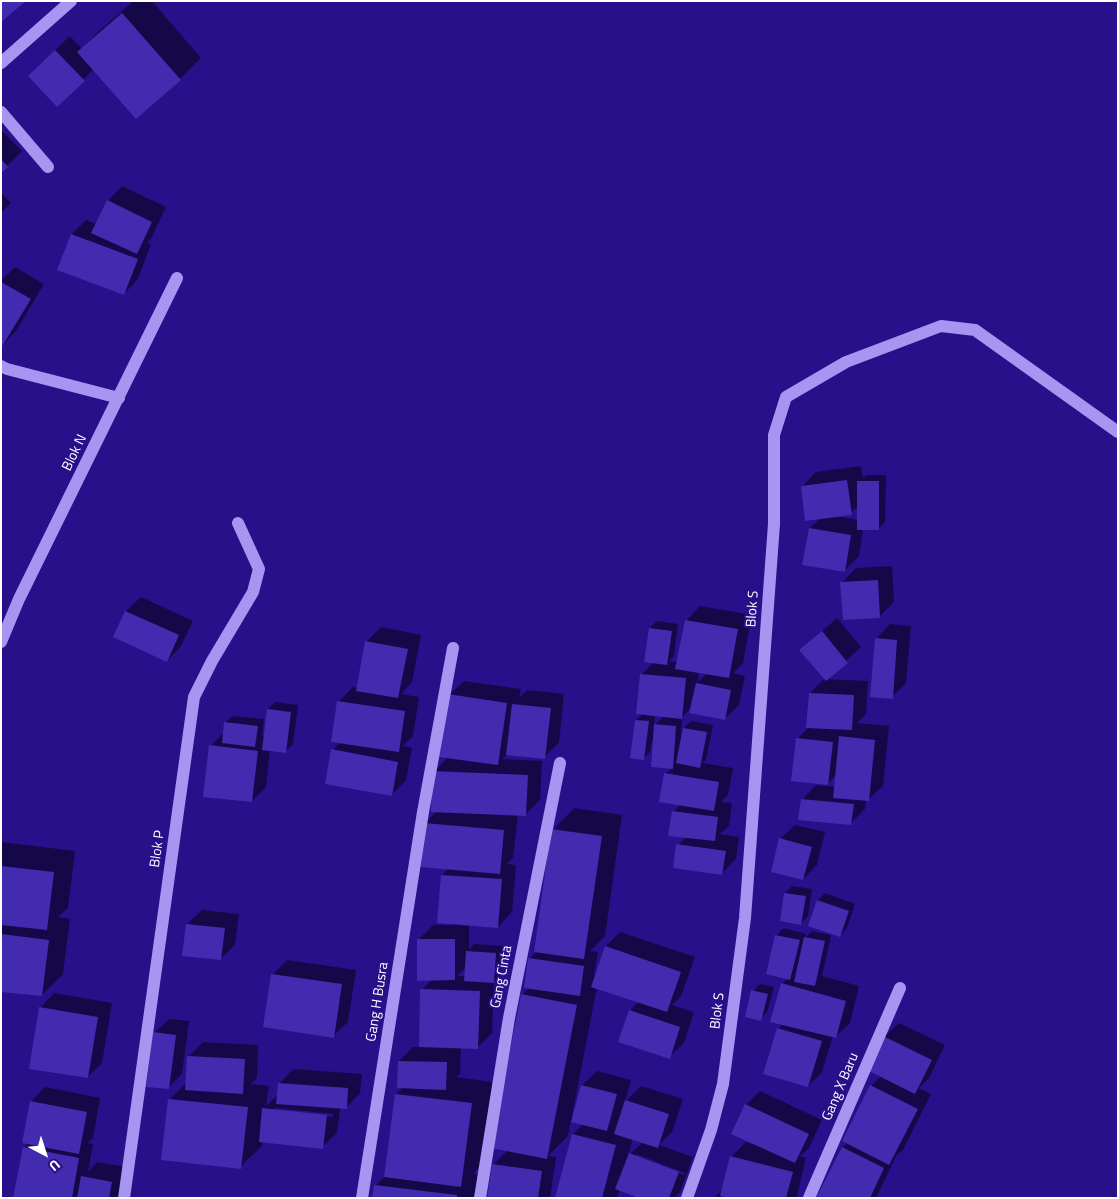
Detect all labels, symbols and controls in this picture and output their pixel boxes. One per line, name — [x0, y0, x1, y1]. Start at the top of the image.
street label: Blok N — [59, 432, 91, 474]
street label: Blok S — [743, 590, 763, 628]
street label: Blok P — [147, 829, 169, 869]
street label: Gang Cinta — [488, 944, 516, 1010]
street label: Gang H Busra — [363, 961, 393, 1043]
street label: Blok S — [707, 992, 729, 1030]
street label: Gang X Baru — [819, 1050, 863, 1124]
north arrow — [20, 1129, 70, 1179]
text: U — [45, 1155, 65, 1177]

